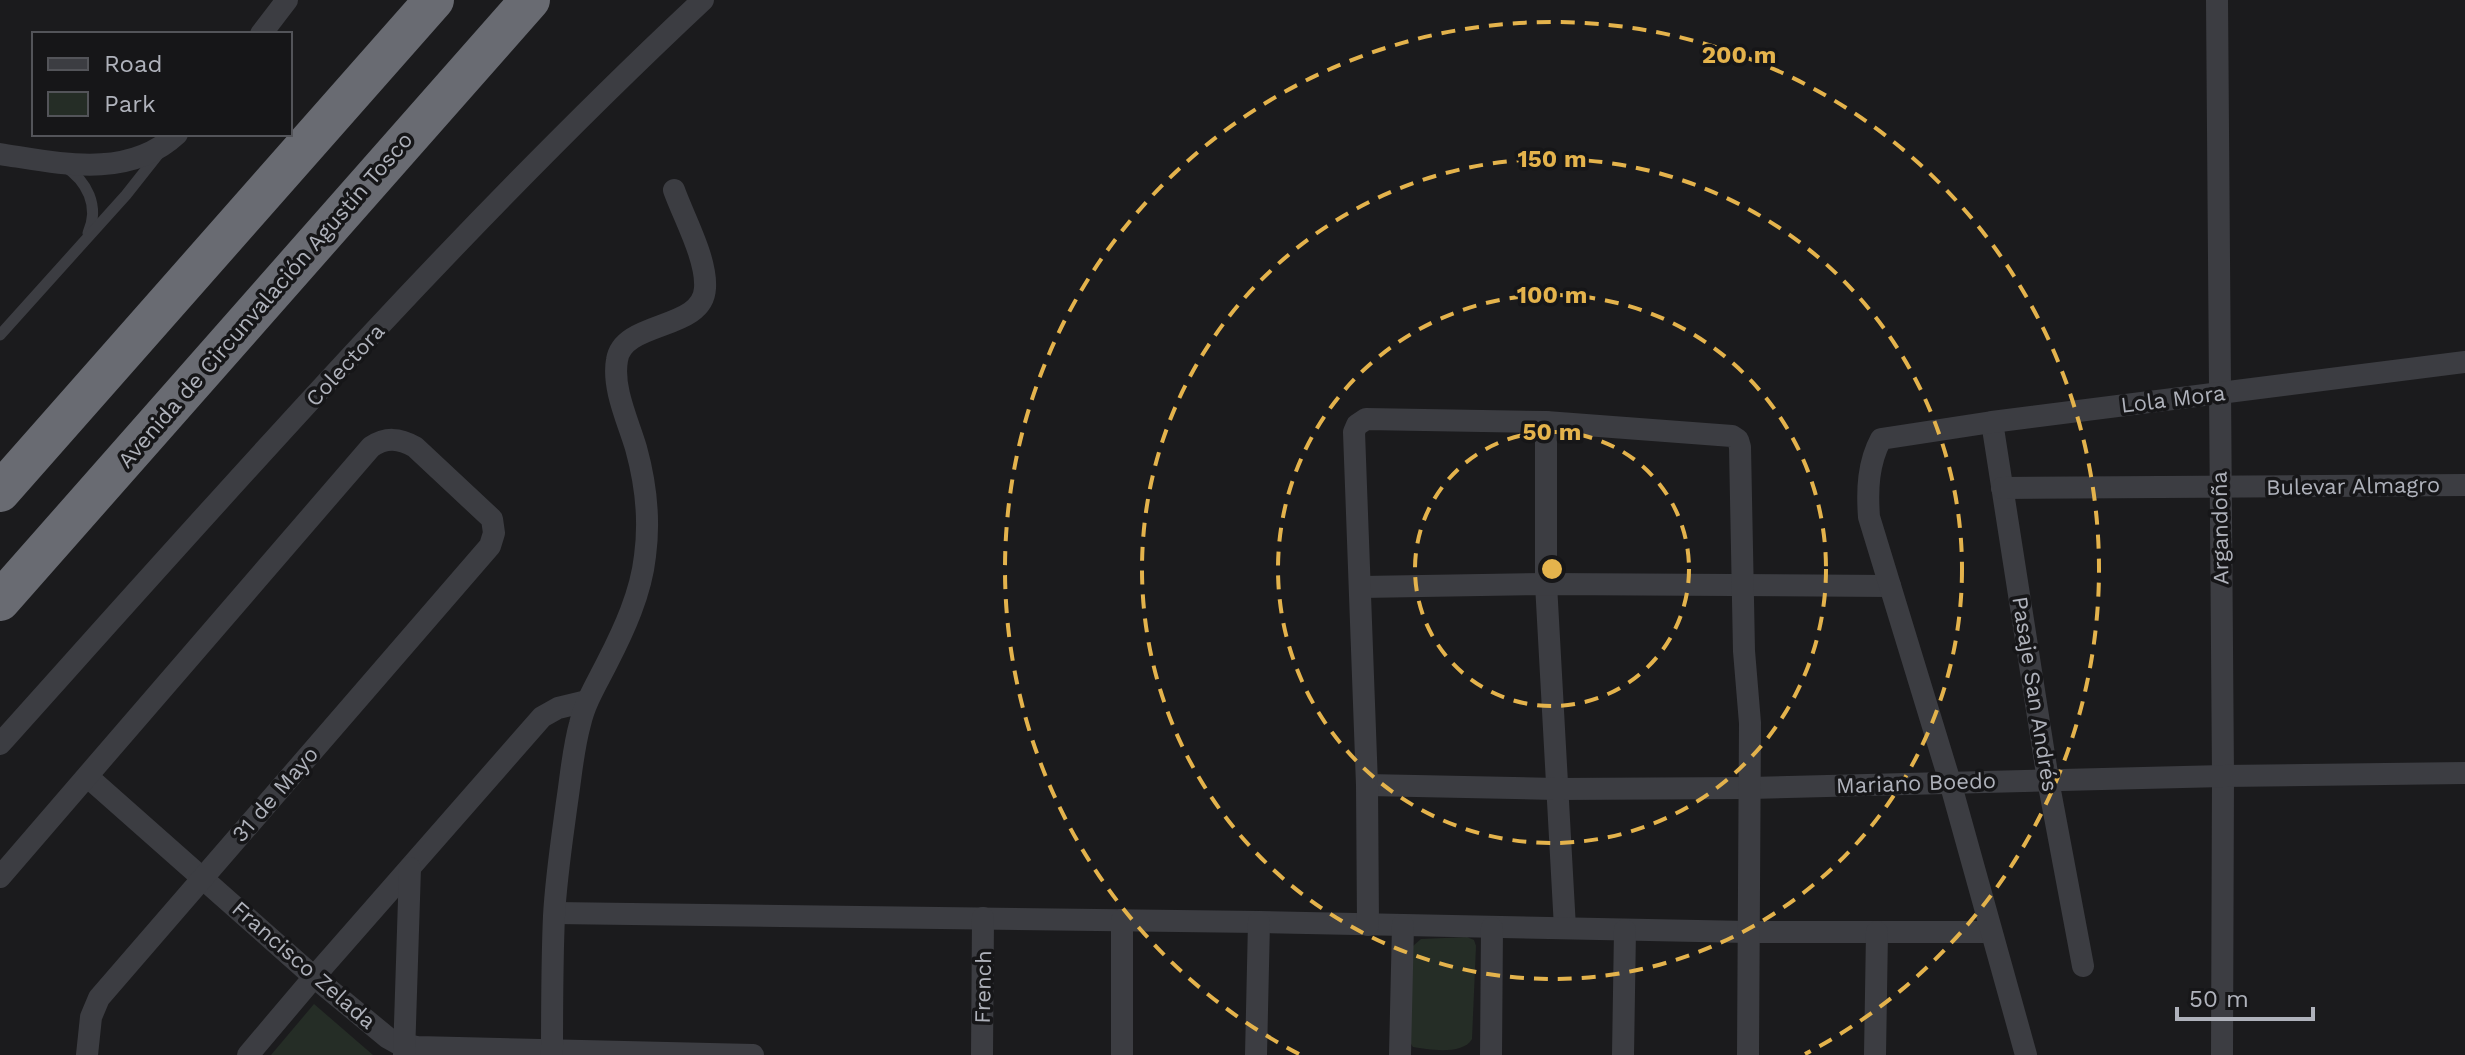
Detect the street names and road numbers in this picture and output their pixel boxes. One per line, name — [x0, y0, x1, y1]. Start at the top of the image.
street label: Avenida de Circunvalación Agustín Tosco — [113, 127, 417, 473]
street label: Colectora — [301, 319, 389, 411]
street label: Lola Mora — [2119, 380, 2227, 418]
street label: Argandoña — [2207, 471, 2233, 585]
street label: Bulevar Almagro — [2266, 472, 2440, 500]
street label: Pasaje San Andrés — [2007, 595, 2063, 793]
street label: 31 de Mayo — [227, 741, 323, 847]
street label: Mariano Boedo — [1836, 768, 1996, 798]
street label: Francisco Zelada — [227, 896, 381, 1034]
street label: French — [970, 950, 996, 1024]

